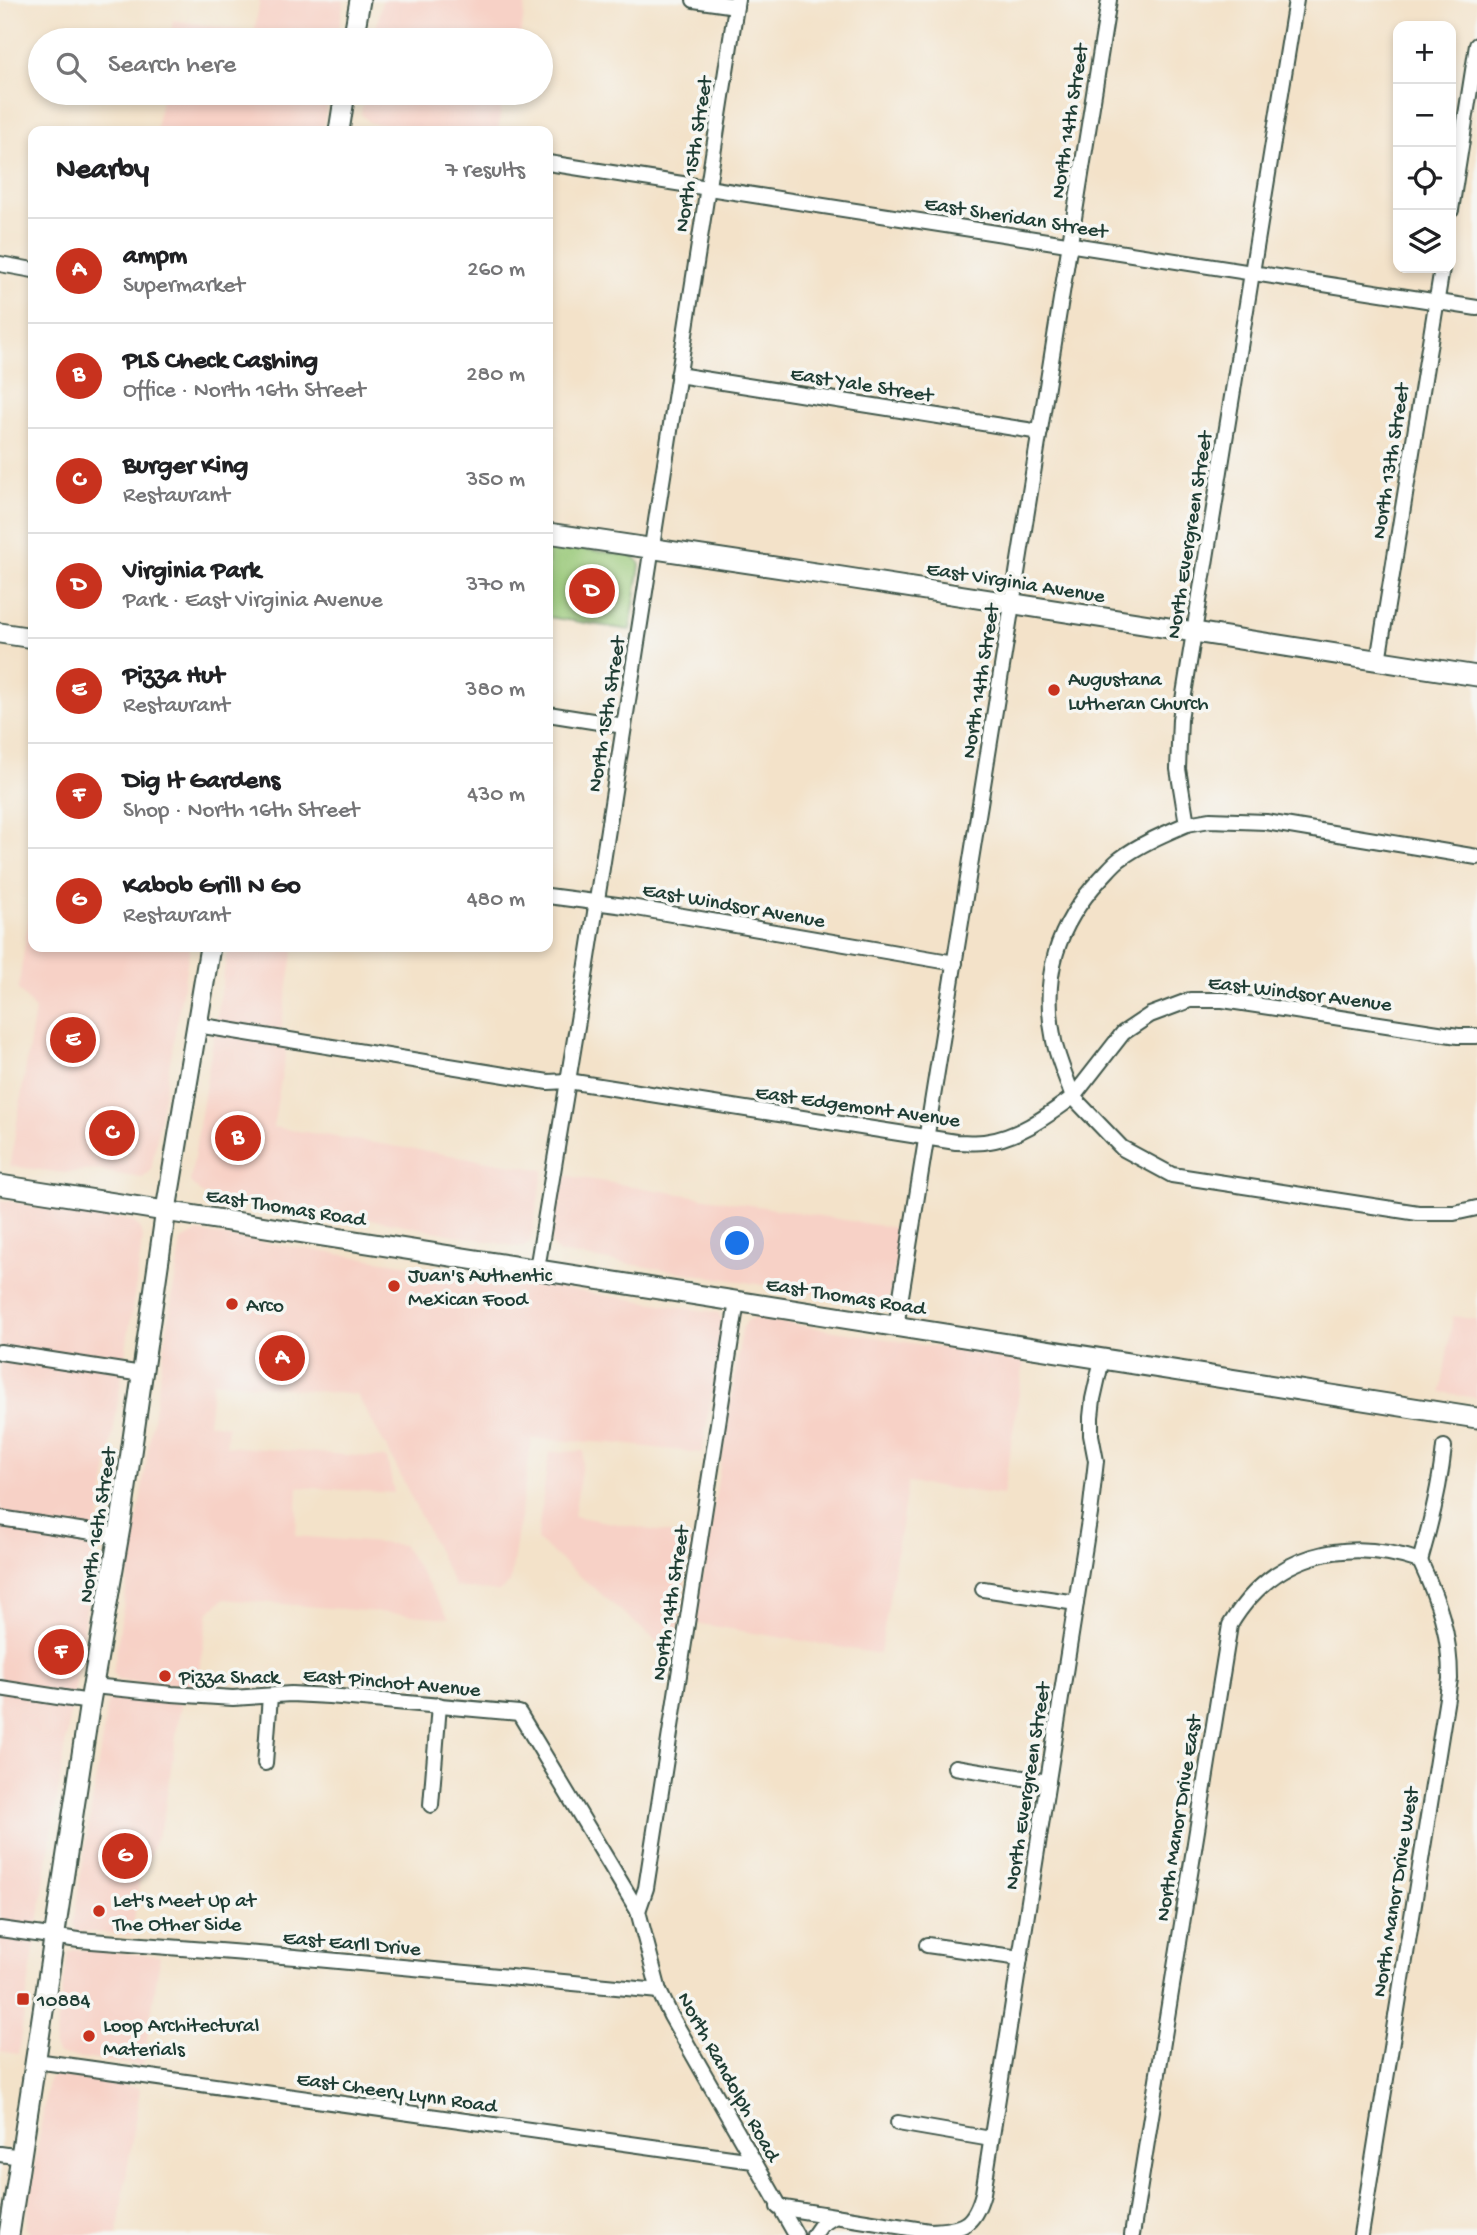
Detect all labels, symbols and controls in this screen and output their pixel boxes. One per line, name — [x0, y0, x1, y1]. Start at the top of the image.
map controls — [1393, 21, 1456, 273]
button: + — [1393, 21, 1456, 84]
search box — [28, 28, 553, 105]
street label: North 14th Street — [1047, 40, 1096, 201]
icon: search — [52, 48, 90, 86]
text: Search here — [108, 51, 236, 82]
street label: North 15th Street — [671, 73, 720, 234]
button: − — [1393, 84, 1456, 147]
button: locate — [1393, 147, 1456, 210]
text: Nearby — [56, 154, 149, 189]
text: 7 results — [445, 158, 525, 185]
street label: East Sheridan Street — [922, 193, 1111, 247]
button: layers — [1393, 210, 1456, 273]
text: ampm — [123, 242, 187, 273]
text: A — [72, 257, 86, 284]
text: 260 m — [467, 257, 525, 284]
text: Supermarket — [123, 273, 245, 300]
text: PLS Check Cashing — [123, 347, 318, 378]
text: B — [73, 362, 85, 389]
text: 280 m — [466, 362, 525, 389]
street label: East Yale Street — [788, 363, 937, 410]
text: Office · North 16th Street — [123, 378, 365, 405]
street label: North 13th Street — [1368, 380, 1417, 541]
street label: North Evergreen Street — [1163, 428, 1221, 641]
text: Burger King — [123, 452, 248, 483]
text: C — [73, 467, 85, 494]
text: 350 m — [466, 467, 525, 494]
text: Restaurant — [123, 483, 230, 510]
text: Virginia Park — [123, 557, 261, 588]
street label: East Virginia Avenue — [924, 558, 1108, 611]
pin: D — [569, 565, 615, 617]
text: D — [72, 572, 87, 599]
text: 370 m — [466, 572, 525, 599]
text: Park · East Virginia Avenue — [123, 588, 383, 615]
street label: North 14th Street — [958, 600, 1007, 761]
street label: North 15th Street — [584, 633, 633, 794]
text: Pizza Hut — [123, 662, 224, 693]
place label: Augustana Lutheran Church — [1068, 669, 1209, 718]
text: E — [72, 677, 86, 704]
text: 380 m — [466, 677, 525, 704]
marker: Augustana Lutheran Church — [1046, 682, 1062, 698]
text: Restaurant — [123, 693, 230, 720]
text: Dig It Gardens — [123, 767, 280, 798]
text: F — [73, 782, 85, 809]
text: 430 m — [467, 782, 525, 809]
text: Shop · North 16th Street — [123, 798, 359, 825]
text: Kabob Grill N Go — [123, 872, 301, 903]
street label: East Windsor Avenue — [640, 879, 828, 936]
text: G — [72, 887, 86, 914]
text: 480 m — [467, 887, 525, 914]
text: Restaurant — [123, 903, 230, 930]
street label: East Windsor Avenue — [1206, 972, 1394, 1019]
pin: E — [50, 1014, 96, 1066]
street label: East Edgemont Avenue — [753, 1082, 963, 1135]
pin: C — [89, 1107, 135, 1159]
pin: B — [215, 1112, 261, 1164]
street label: East Thomas Road — [204, 1184, 369, 1235]
your location — [720, 1226, 754, 1260]
place label: Juan's Authentic Mexican Food — [408, 1265, 553, 1314]
street label: East Thomas Road — [764, 1273, 929, 1324]
marker: Juan's Authentic Mexican Food — [386, 1278, 402, 1294]
place label: Arco — [246, 1295, 284, 1320]
marker: Arco — [224, 1296, 240, 1312]
pin: A — [259, 1332, 305, 1384]
street label: North 16th Street — [75, 1444, 124, 1605]
street label: North 14th Street — [648, 1522, 697, 1683]
pin: F — [38, 1626, 84, 1678]
street label: East Pinchot Avenue — [302, 1664, 483, 1705]
place label: Pizza Shack — [178, 1667, 282, 1692]
marker: Pizza Shack — [157, 1668, 173, 1684]
street label: North Evergreen Street — [1001, 1679, 1059, 1892]
street label: North Manor Drive East — [1152, 1711, 1209, 1923]
street label: North Manor Drive West — [1369, 1783, 1427, 1999]
pin: G — [102, 1830, 148, 1882]
place label: Let's Meet Up at The Other Side — [112, 1890, 258, 1939]
marker: Let's Meet Up at The Other Side — [91, 1903, 107, 1919]
street label: East Earll Drive — [282, 1927, 423, 1964]
street label: North Randolph Road — [670, 1989, 785, 2168]
place label: 10884 — [36, 1990, 90, 2015]
marker: 10884 — [15, 1991, 31, 2007]
place label: Loop Architectural Materials — [103, 2015, 259, 2064]
marker: Loop Architectural Materials — [81, 2028, 97, 2044]
street label: East Cheery Lynn Road — [295, 2068, 500, 2121]

